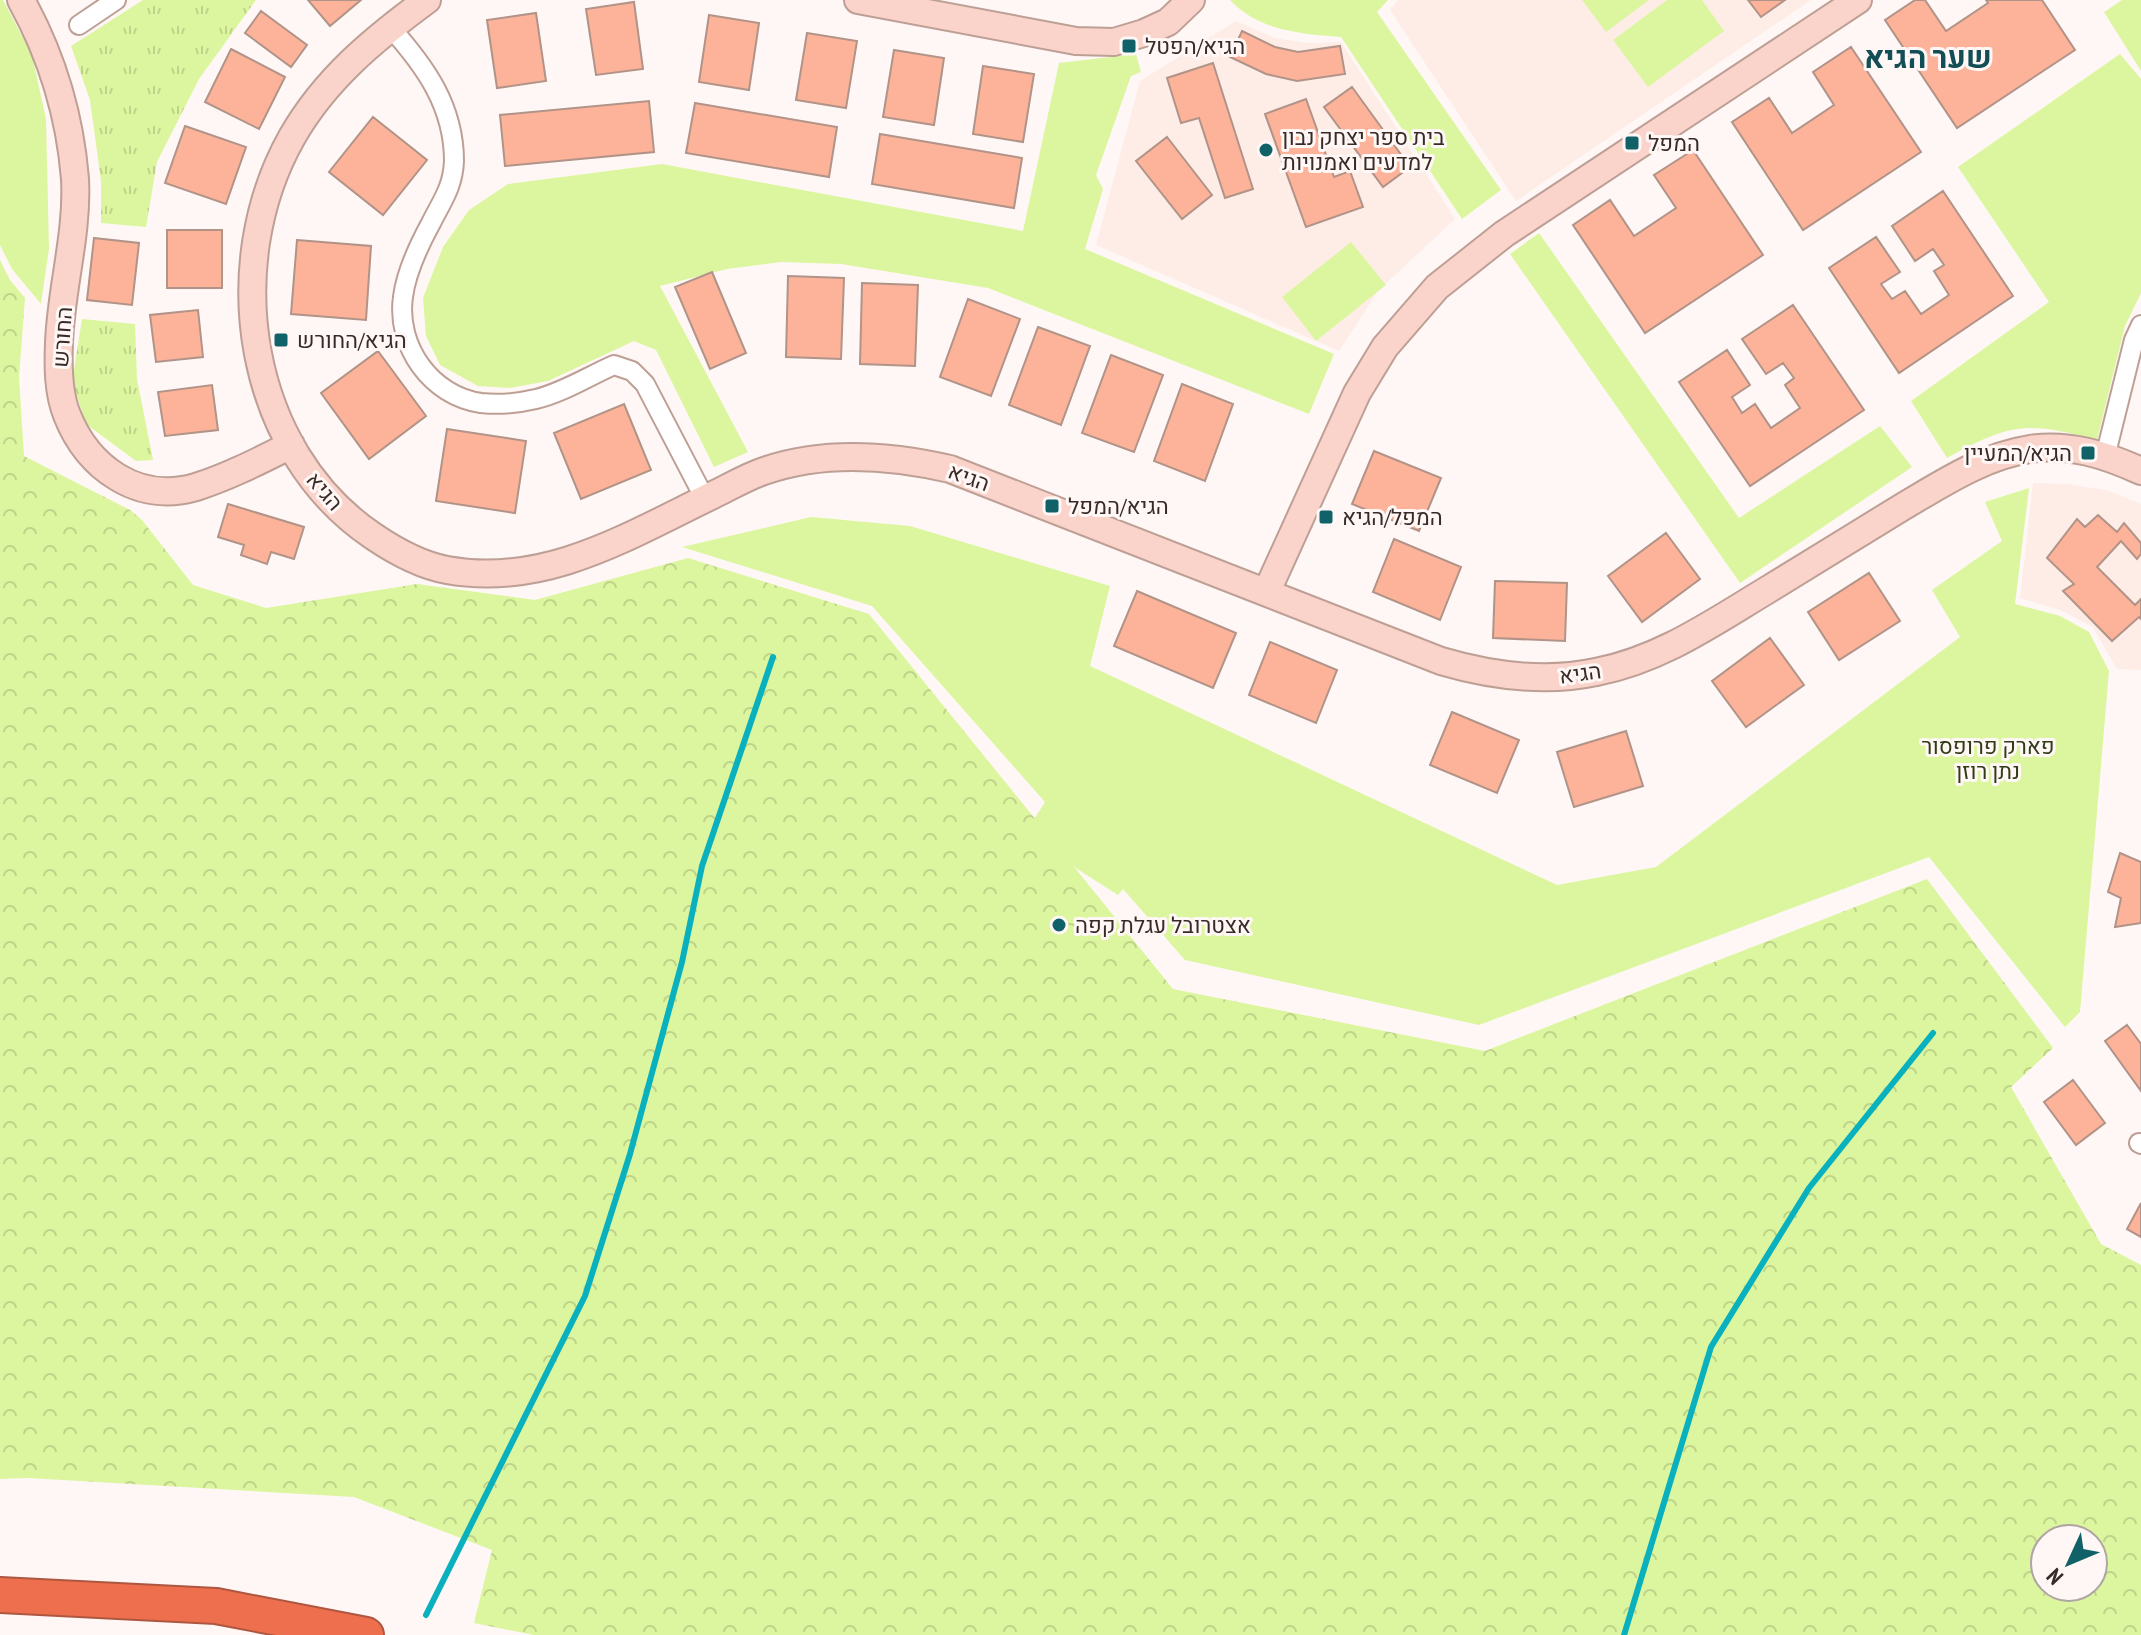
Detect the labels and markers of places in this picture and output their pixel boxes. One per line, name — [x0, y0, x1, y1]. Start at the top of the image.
place label: הגיא/הפטל — [1145, 32, 1245, 60]
marker: הגיא/הפטל — [1120, 37, 1138, 55]
place label: בית ספר יצחק נבון למדעים ואמנויות — [1282, 123, 1445, 176]
place label: המפל — [1648, 129, 1700, 157]
marker: המפל — [1623, 134, 1641, 152]
marker: בית ספר יצחק נבון למדעים ואמנויות — [1257, 141, 1275, 159]
place label: הגיא/החורש — [297, 326, 407, 354]
marker: הגיא/החורש — [272, 331, 290, 349]
place label: הגיא/המעיין — [1964, 439, 2072, 467]
marker: הגיא/המעיין — [2079, 444, 2097, 462]
place label: הגיא/המפל — [1068, 492, 1169, 520]
marker: הגיא/המפל — [1043, 497, 1061, 515]
place label: המפל/הגיא — [1342, 503, 1443, 531]
marker: המפל/הגיא — [1317, 508, 1335, 526]
place label: אצטרובל עגלת קפה — [1075, 911, 1251, 939]
marker: אצטרובל עגלת קפה — [1050, 916, 1068, 934]

